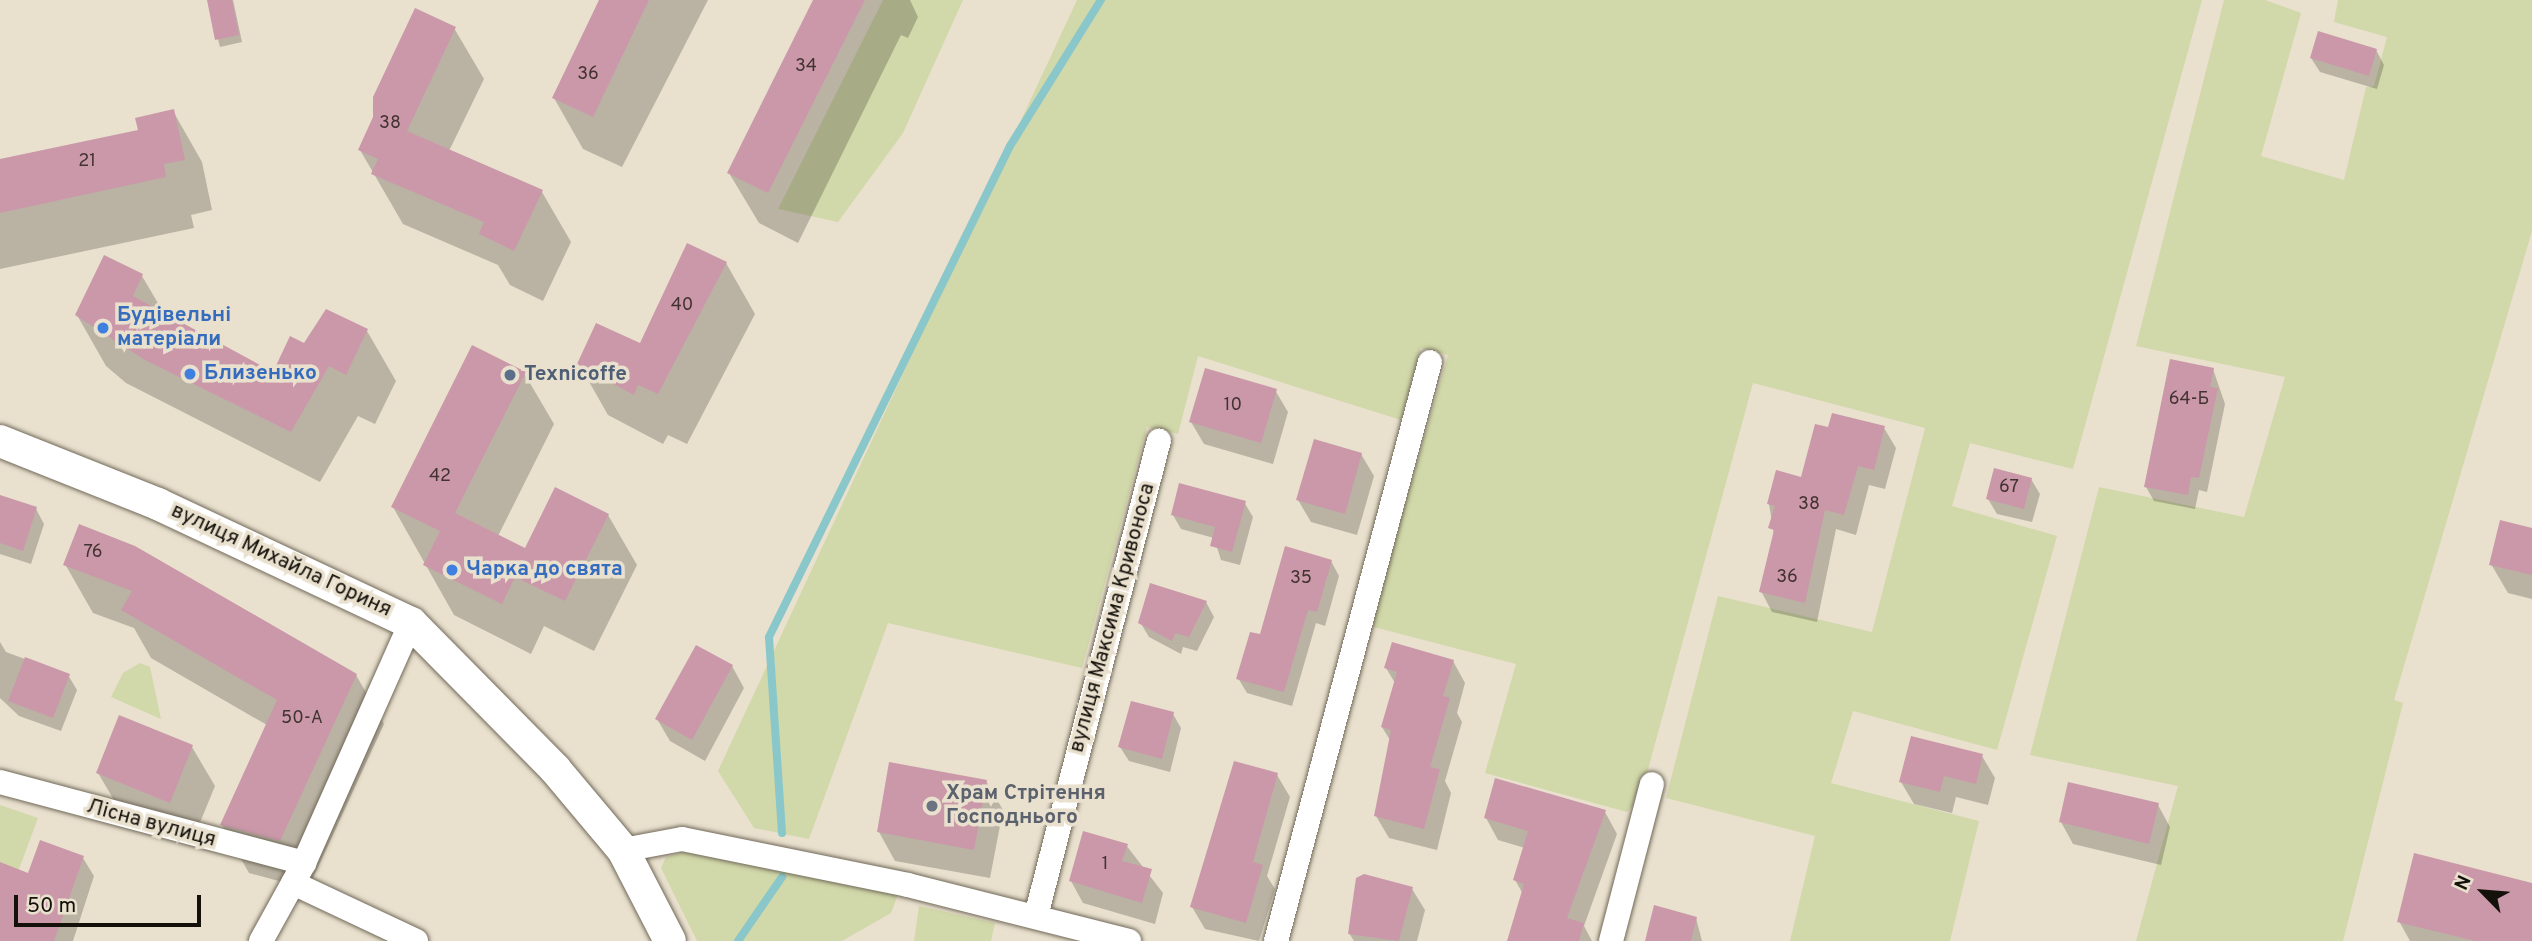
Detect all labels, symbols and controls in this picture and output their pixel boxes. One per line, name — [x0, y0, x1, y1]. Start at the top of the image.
house number: 34 — [795, 56, 817, 78]
house number: 36 — [577, 64, 599, 86]
house number: 38 — [379, 113, 401, 135]
house number: 21 — [78, 151, 96, 173]
house number: 40 — [671, 295, 693, 317]
place label: Будівельні матеріали — [117, 303, 231, 353]
marker: Будівельні матеріали — [95, 320, 111, 336]
place label: Близенько — [204, 361, 317, 387]
place label: Texnicoffe — [524, 362, 627, 388]
marker: Близенько — [182, 366, 198, 382]
marker: Texnicoffe — [502, 367, 518, 383]
house number: 64-Б — [2169, 389, 2209, 411]
house number: 10 — [1224, 395, 1242, 417]
house number: 42 — [429, 466, 451, 488]
house number: 67 — [1999, 477, 2019, 499]
street label: вулиця Максима Кривоноса — [1065, 481, 1161, 755]
house number: 38 — [1798, 494, 1820, 516]
street label: вулиця Михайла Гориня — [167, 499, 395, 623]
house number: 76 — [83, 542, 103, 564]
place label: Чарка до свята — [466, 557, 623, 583]
marker: Чарка до свята — [444, 562, 460, 578]
house number: 36 — [1776, 567, 1798, 589]
house number: 35 — [1290, 568, 1312, 590]
house number: 50-А — [281, 708, 323, 730]
place label: Храм Стрітення Господнього — [946, 781, 1106, 831]
street label: Лісна вулиця — [83, 795, 219, 853]
marker: Храм Стрітення Господнього — [924, 798, 940, 814]
house number: 1 — [1102, 854, 1108, 876]
north arrow — [2448, 857, 2518, 927]
text: N — [2450, 872, 2478, 894]
scale bar — [18, 881, 205, 925]
text: 50 m — [27, 893, 76, 920]

